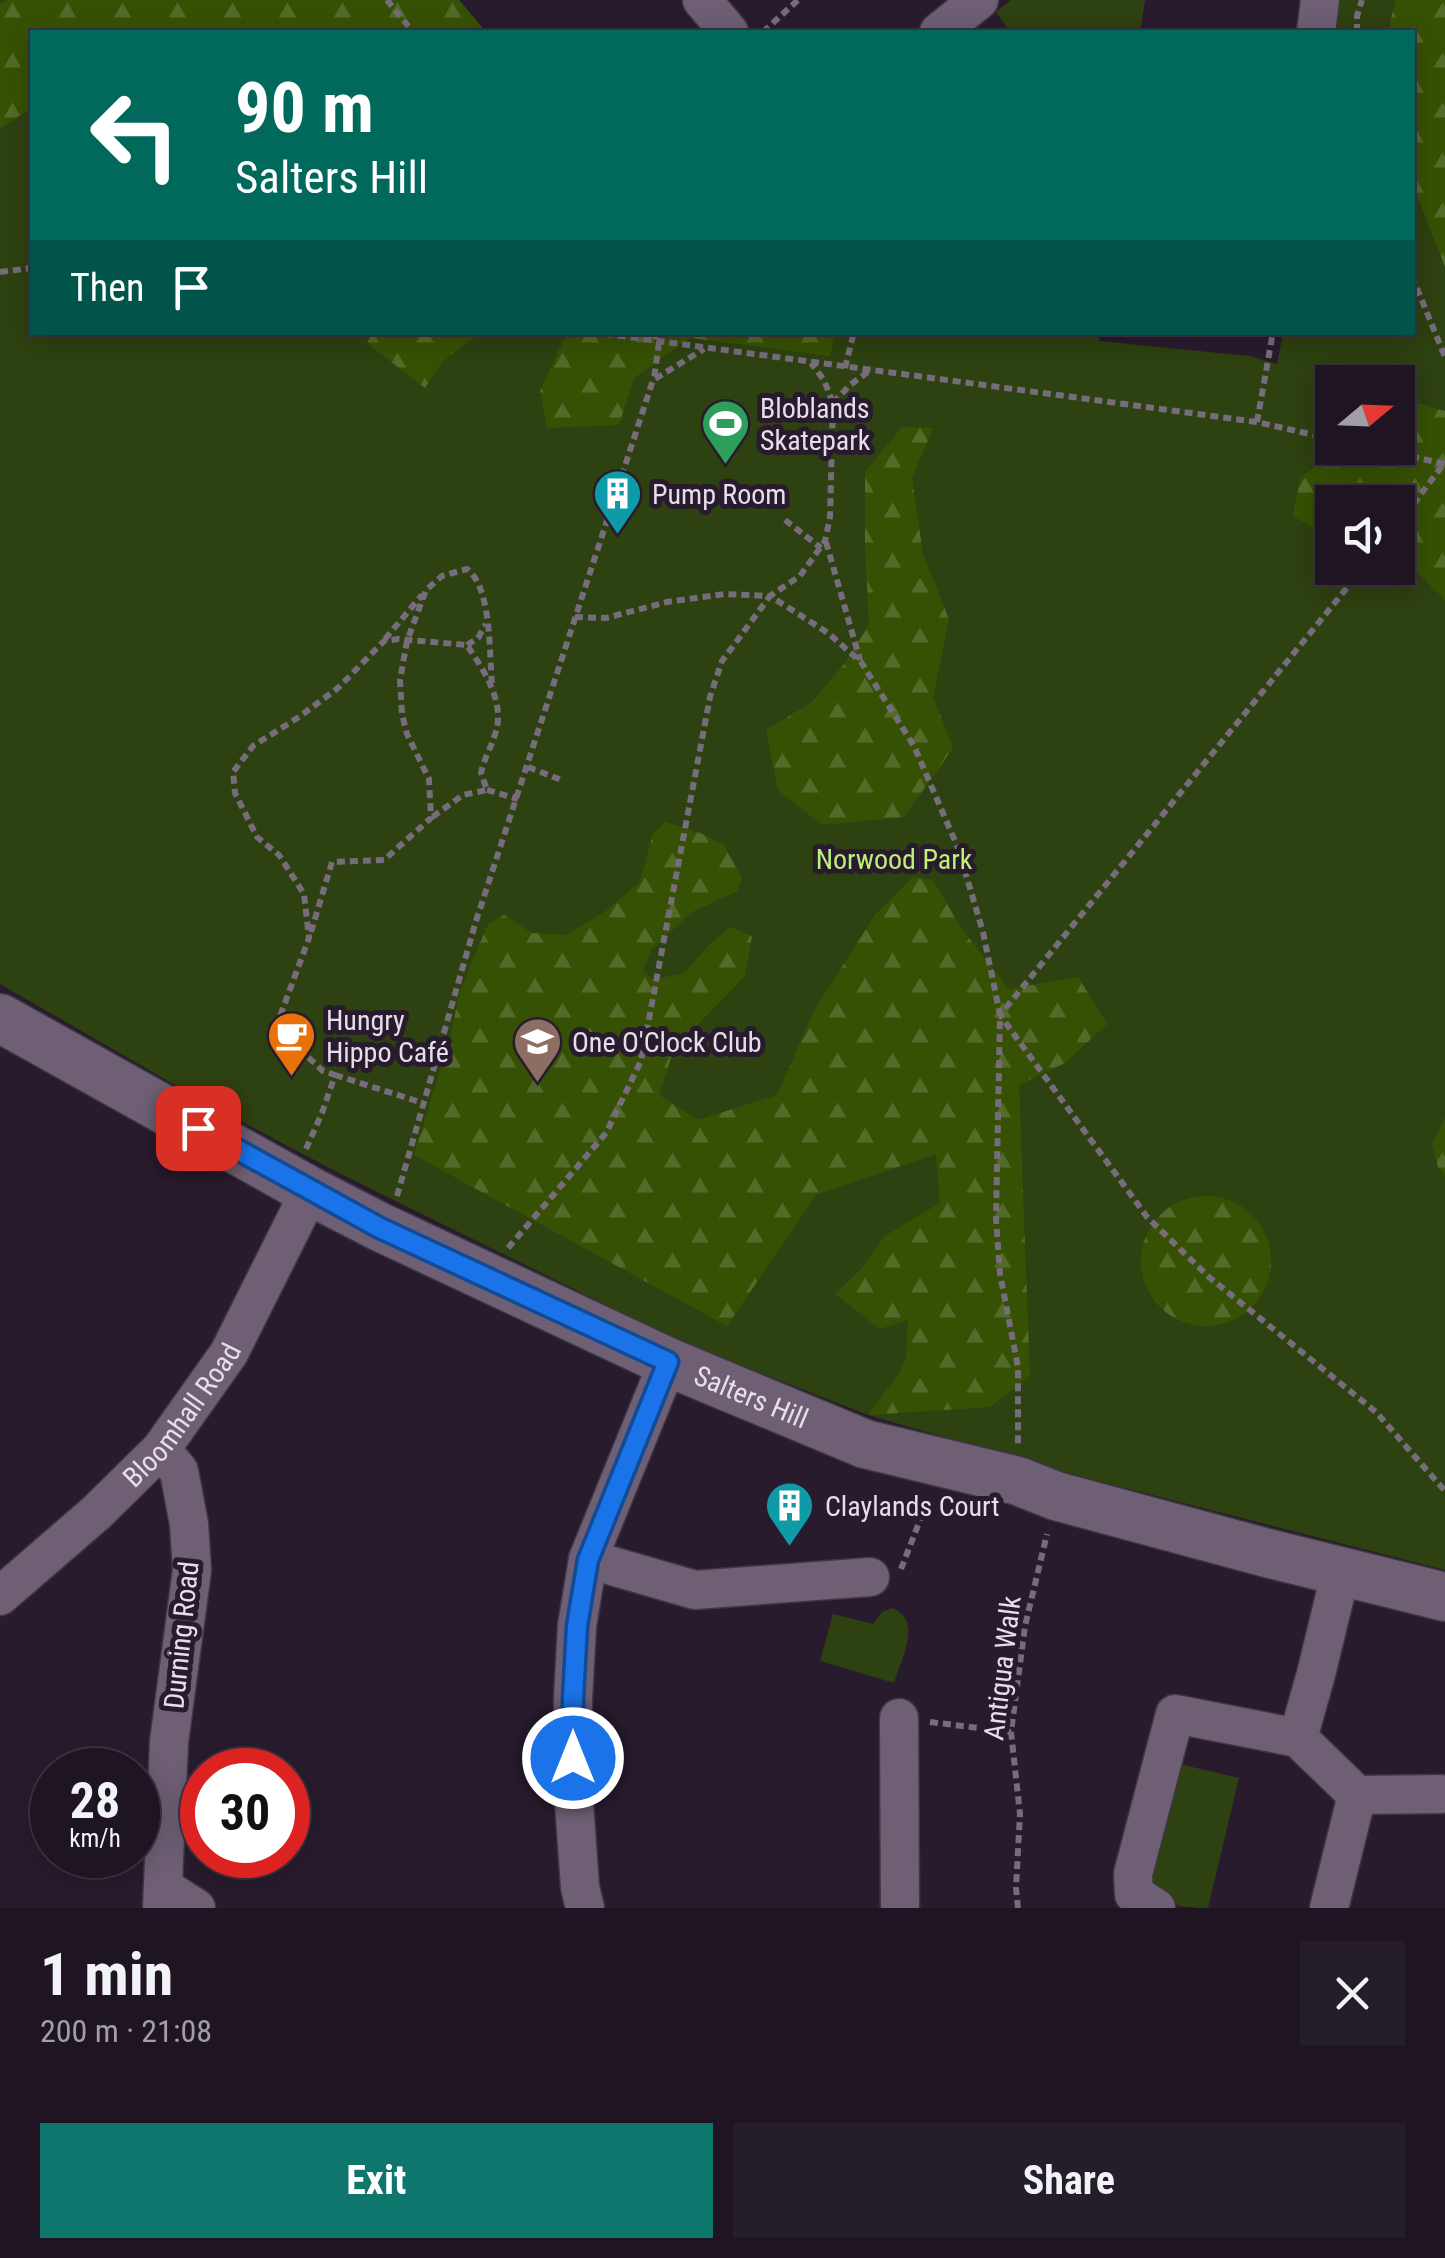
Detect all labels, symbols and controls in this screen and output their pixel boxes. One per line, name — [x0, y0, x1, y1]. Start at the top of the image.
text: 90 m — [235, 67, 374, 149]
icon: left — [70, 70, 200, 200]
text: Salters Hill — [235, 151, 428, 204]
icon: arrive — [164, 260, 219, 315]
text: Then — [70, 266, 144, 310]
north arrow — [1315, 365, 1415, 465]
map controls — [1315, 365, 1415, 585]
place label: Bloblands Skatepark — [760, 392, 871, 457]
sports icon: Bloblands Skatepark — [699, 398, 751, 466]
building icon: Pump Room — [591, 468, 643, 536]
place label: Pump Room — [652, 478, 786, 511]
button: sound — [1315, 485, 1415, 585]
park label: Norwood Park — [816, 843, 973, 876]
place label: Hungry Hippo Café — [326, 1004, 449, 1069]
cafe icon: Hungry Hippo Café — [265, 1010, 317, 1078]
school or university icon: One O'Clock Club — [511, 1016, 563, 1084]
place label: One O'Clock Club — [572, 1026, 762, 1059]
pin — [156, 1086, 241, 1171]
icon: arrive — [171, 1101, 226, 1156]
street label: Bloomhall Road — [116, 1338, 248, 1494]
street label: Salters Hill — [689, 1359, 813, 1435]
building icon: Claylands Court — [764, 1480, 816, 1548]
place label: Claylands Court — [825, 1490, 1000, 1523]
street label: Durning Road — [157, 1560, 206, 1710]
street label: Antigua Walk — [977, 1594, 1028, 1742]
position arrow — [521, 1706, 625, 1810]
speed limit sign: 30 — [180, 1748, 310, 1878]
text: 28 — [70, 1772, 120, 1830]
text: km/h — [69, 1824, 121, 1853]
text: 1 min — [40, 1939, 173, 2010]
button: close — [1300, 1941, 1405, 2046]
text: 200 m · 21:08 — [40, 2012, 212, 2050]
button: Exit — [40, 2123, 713, 2238]
button: Share — [733, 2123, 1405, 2238]

